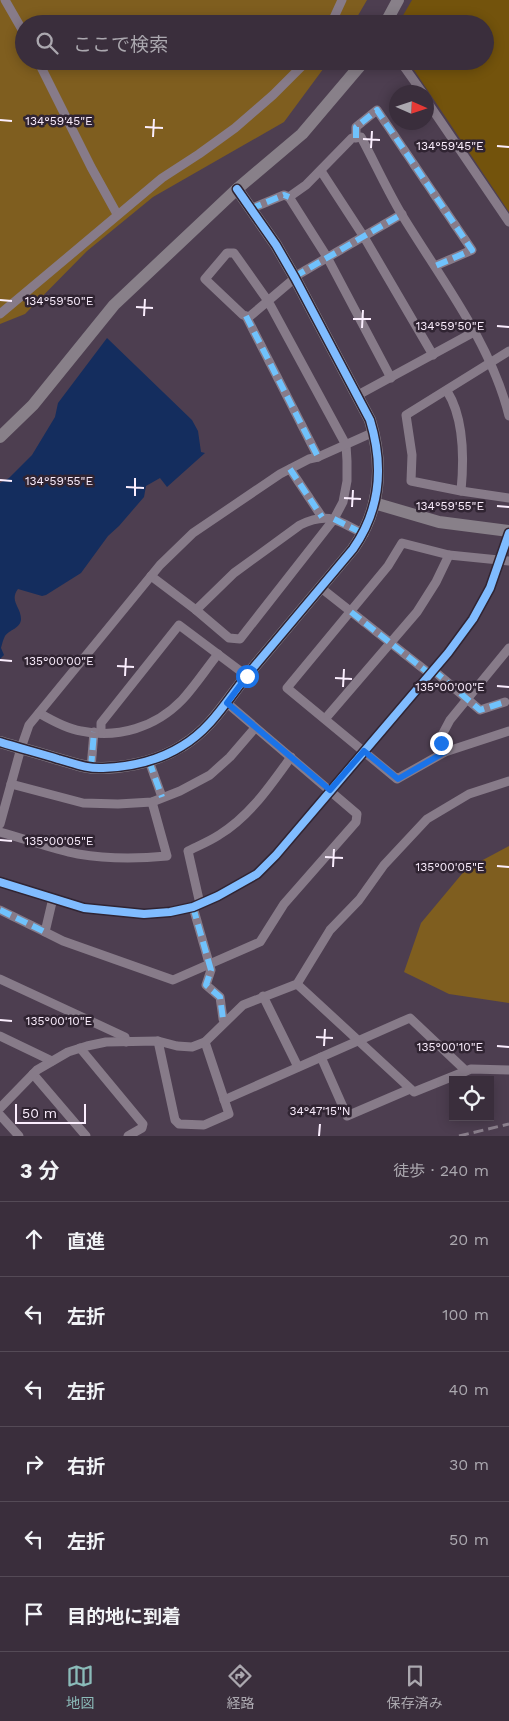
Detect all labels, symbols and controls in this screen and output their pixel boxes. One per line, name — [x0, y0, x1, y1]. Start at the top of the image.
search box — [15, 15, 494, 70]
icon: search — [33, 29, 61, 57]
text: ここで検索 — [73, 33, 168, 56]
north arrow — [389, 85, 434, 130]
text: 134°59'45"E — [25, 114, 93, 128]
text: 134°59'45"E — [416, 139, 484, 153]
text: 134°59'50"E — [25, 294, 94, 308]
text: 134°59'50"E — [416, 319, 485, 333]
text: 134°59'55"E — [25, 474, 93, 488]
text: 134°59'55"E — [416, 499, 484, 513]
text: 135°00'00"E — [24, 654, 94, 668]
route start — [236, 665, 259, 688]
text: 135°00'00"E — [415, 680, 485, 694]
route end — [430, 732, 453, 755]
text: 135°00'05"E — [25, 834, 94, 848]
text: 135°00'05"E — [416, 860, 485, 874]
text: 135°00'10"E — [26, 1014, 93, 1028]
text: 135°00'10"E — [417, 1040, 484, 1054]
map controls — [449, 1076, 494, 1121]
button: locate — [449, 1076, 494, 1121]
scale bar — [15, 1101, 86, 1124]
text: 34°47'15"N — [289, 1104, 351, 1118]
text: 50 m — [22, 1105, 57, 1121]
text: 3 分 — [20, 1158, 59, 1183]
text: 徒歩 · 240 m — [393, 1161, 489, 1180]
icon: ahead — [20, 1225, 48, 1253]
text: 直進 — [67, 1230, 105, 1253]
text: 20 m — [449, 1230, 489, 1249]
icon: left — [20, 1300, 48, 1328]
text: 左折 — [67, 1305, 105, 1328]
text: 100 m — [442, 1305, 489, 1324]
icon: left — [20, 1375, 48, 1403]
text: 左折 — [67, 1380, 105, 1403]
text: 40 m — [449, 1380, 489, 1399]
icon: right — [20, 1450, 48, 1478]
text: 右折 — [67, 1455, 105, 1478]
text: 30 m — [449, 1455, 489, 1474]
icon: left — [20, 1525, 48, 1553]
text: 左折 — [67, 1530, 105, 1553]
text: 50 m — [449, 1530, 489, 1549]
icon: arrive — [20, 1600, 48, 1628]
text: 目的地に到着 — [67, 1605, 181, 1628]
tab: 地図 — [66, 1662, 94, 1712]
tab: 経路 — [226, 1662, 254, 1712]
tab: 保存済み — [387, 1662, 443, 1712]

